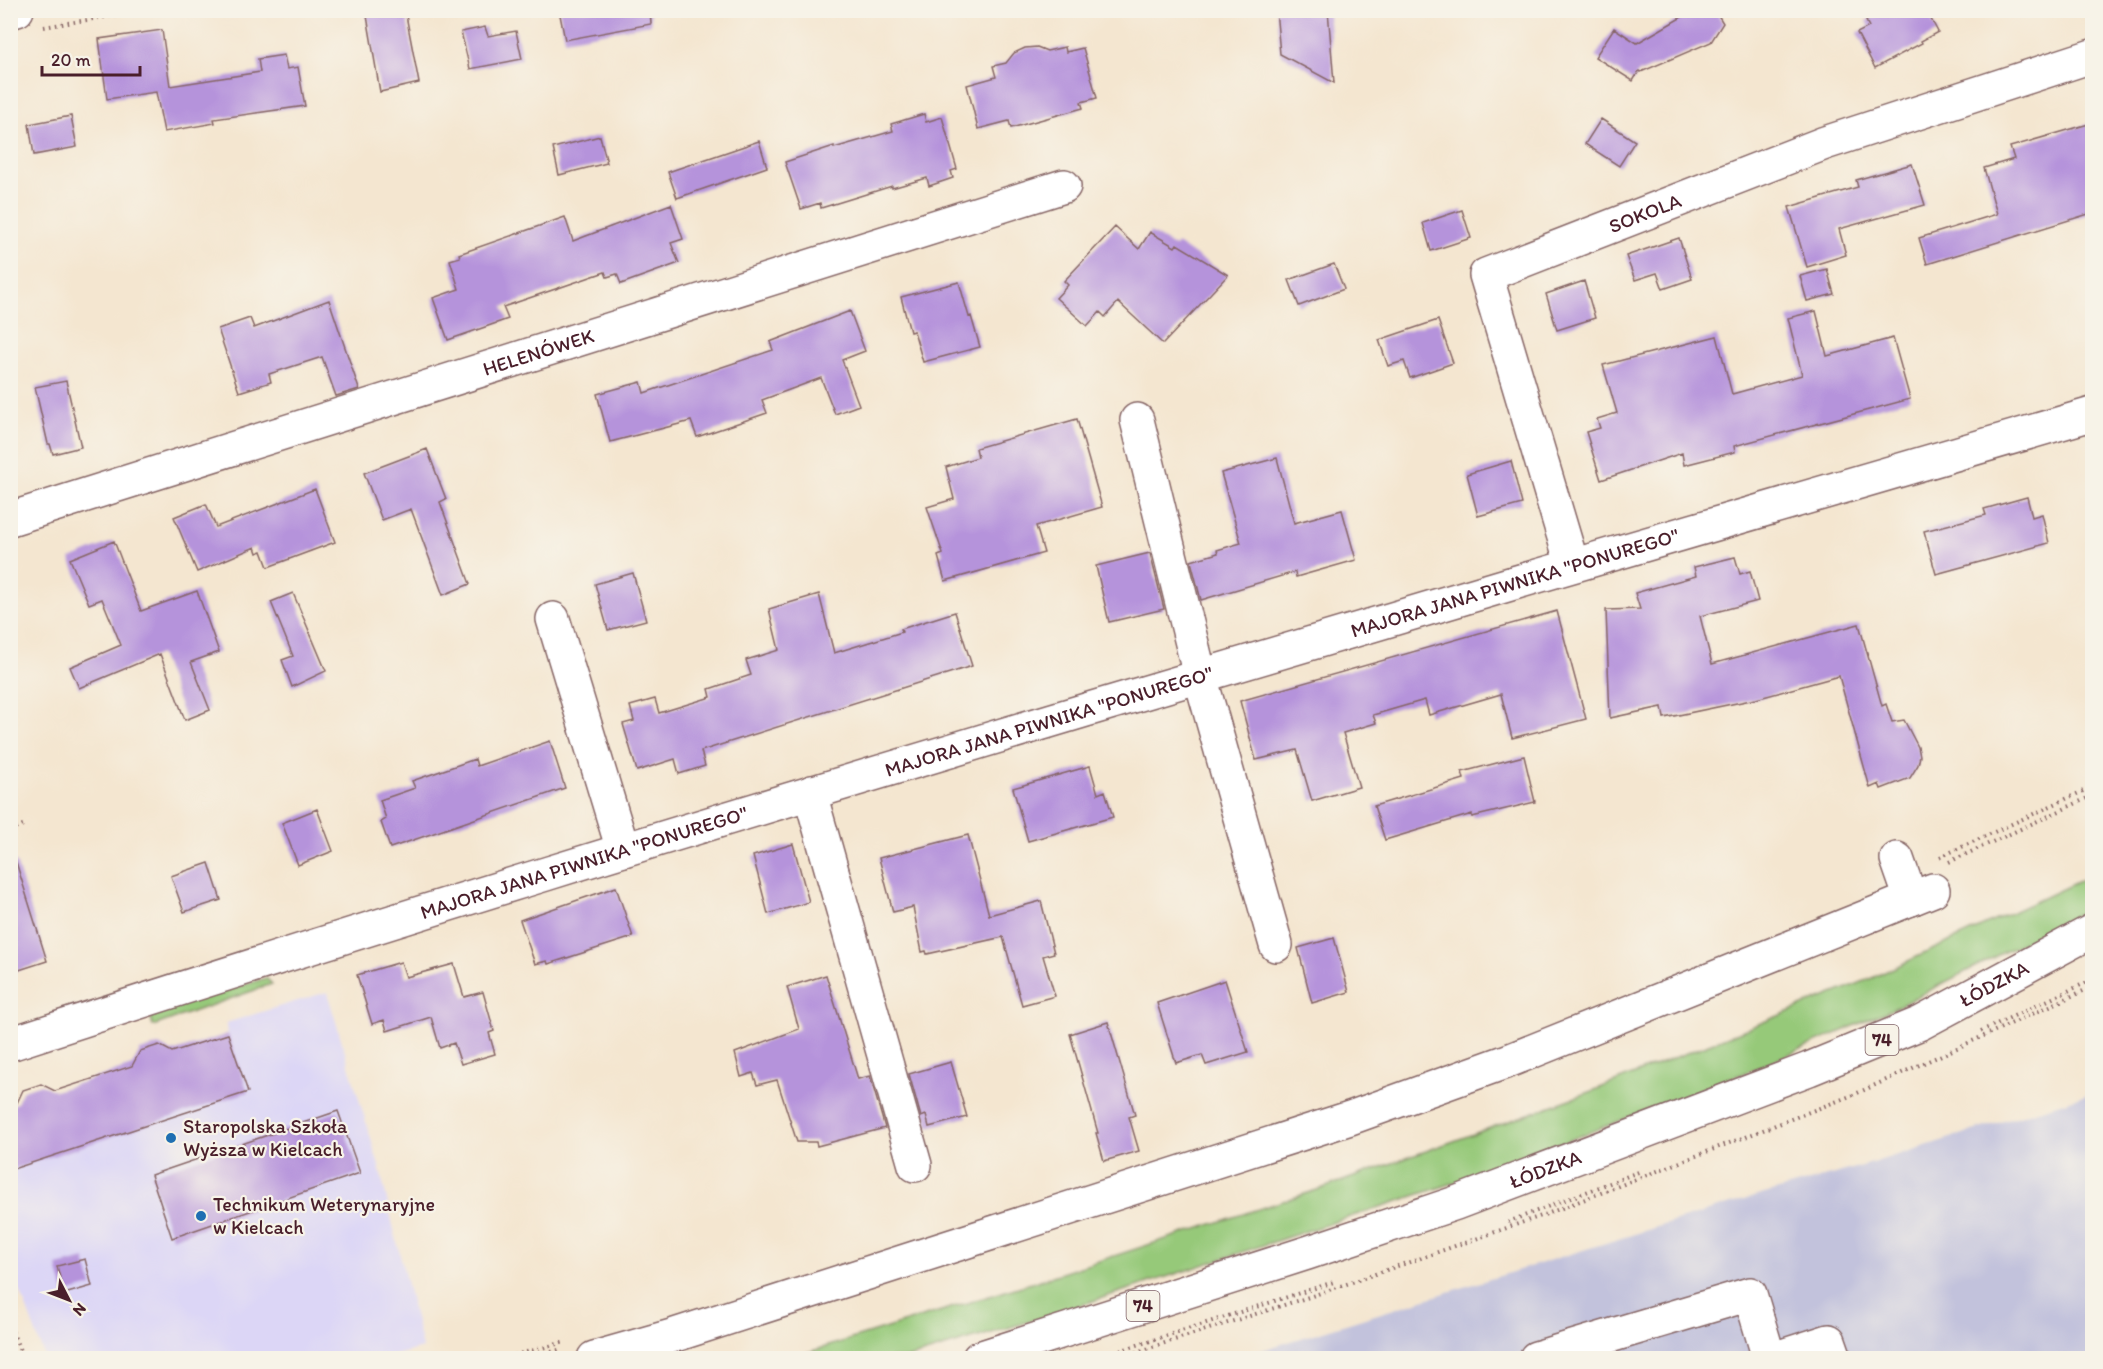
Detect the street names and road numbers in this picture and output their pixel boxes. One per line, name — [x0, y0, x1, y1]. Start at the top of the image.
street label: SOKOLA — [1605, 188, 1685, 238]
street label: HELENÓWEK — [480, 323, 597, 381]
street label: MAJORA JANA PIWNIKA "PONUREGO" — [1348, 523, 1682, 643]
street label: MAJORA JANA PIWNIKA "PONUREGO" — [882, 661, 1216, 782]
street label: MAJORA JANA PIWNIKA "PONUREGO" — [417, 801, 751, 924]
street label: ŁÓDZKA — [1955, 955, 2033, 1012]
road number: 74 — [1866, 1025, 1898, 1055]
street label: ŁÓDZKA — [1506, 1145, 1585, 1194]
road number: 74 — [1126, 1291, 1160, 1321]

